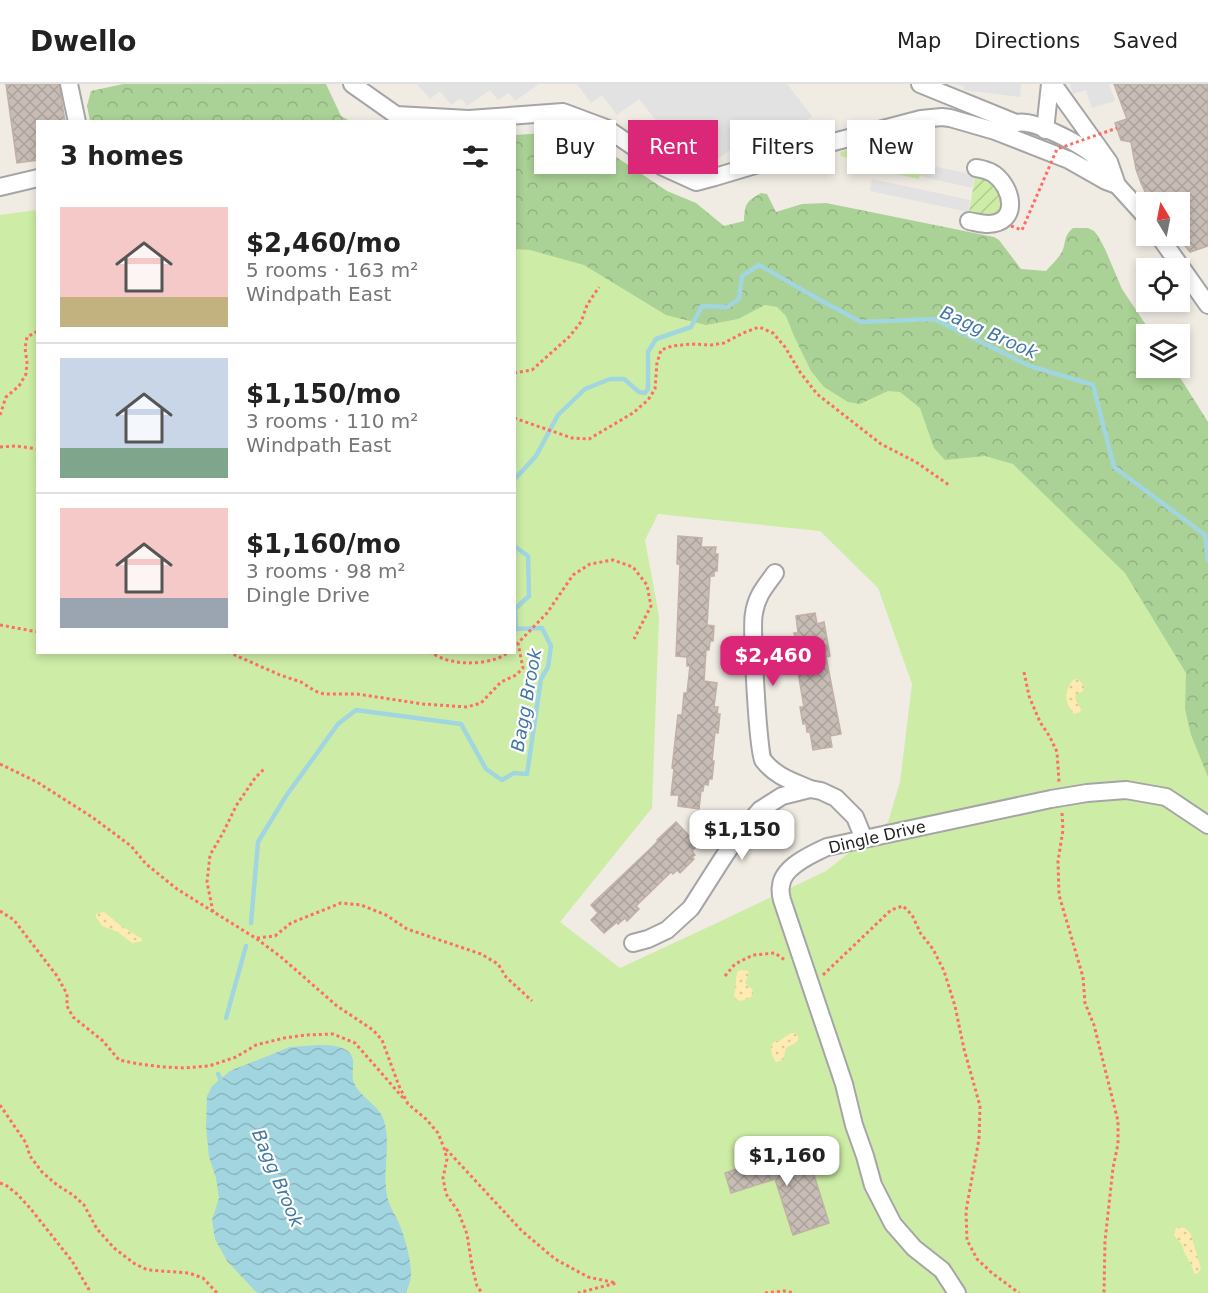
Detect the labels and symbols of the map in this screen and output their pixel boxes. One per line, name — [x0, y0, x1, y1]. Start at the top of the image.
north arrow — [1136, 192, 1190, 246]
water label: Bagg Brook — [937, 301, 1042, 363]
pin: $2,460 — [724, 636, 822, 687]
water label: Bagg Brook — [507, 645, 546, 753]
pin: $1,150 — [693, 810, 791, 861]
street label: Dingle Drive — [827, 817, 927, 857]
water label: Bagg Brook — [248, 1126, 309, 1231]
pin: $1,160 — [738, 1136, 836, 1187]

